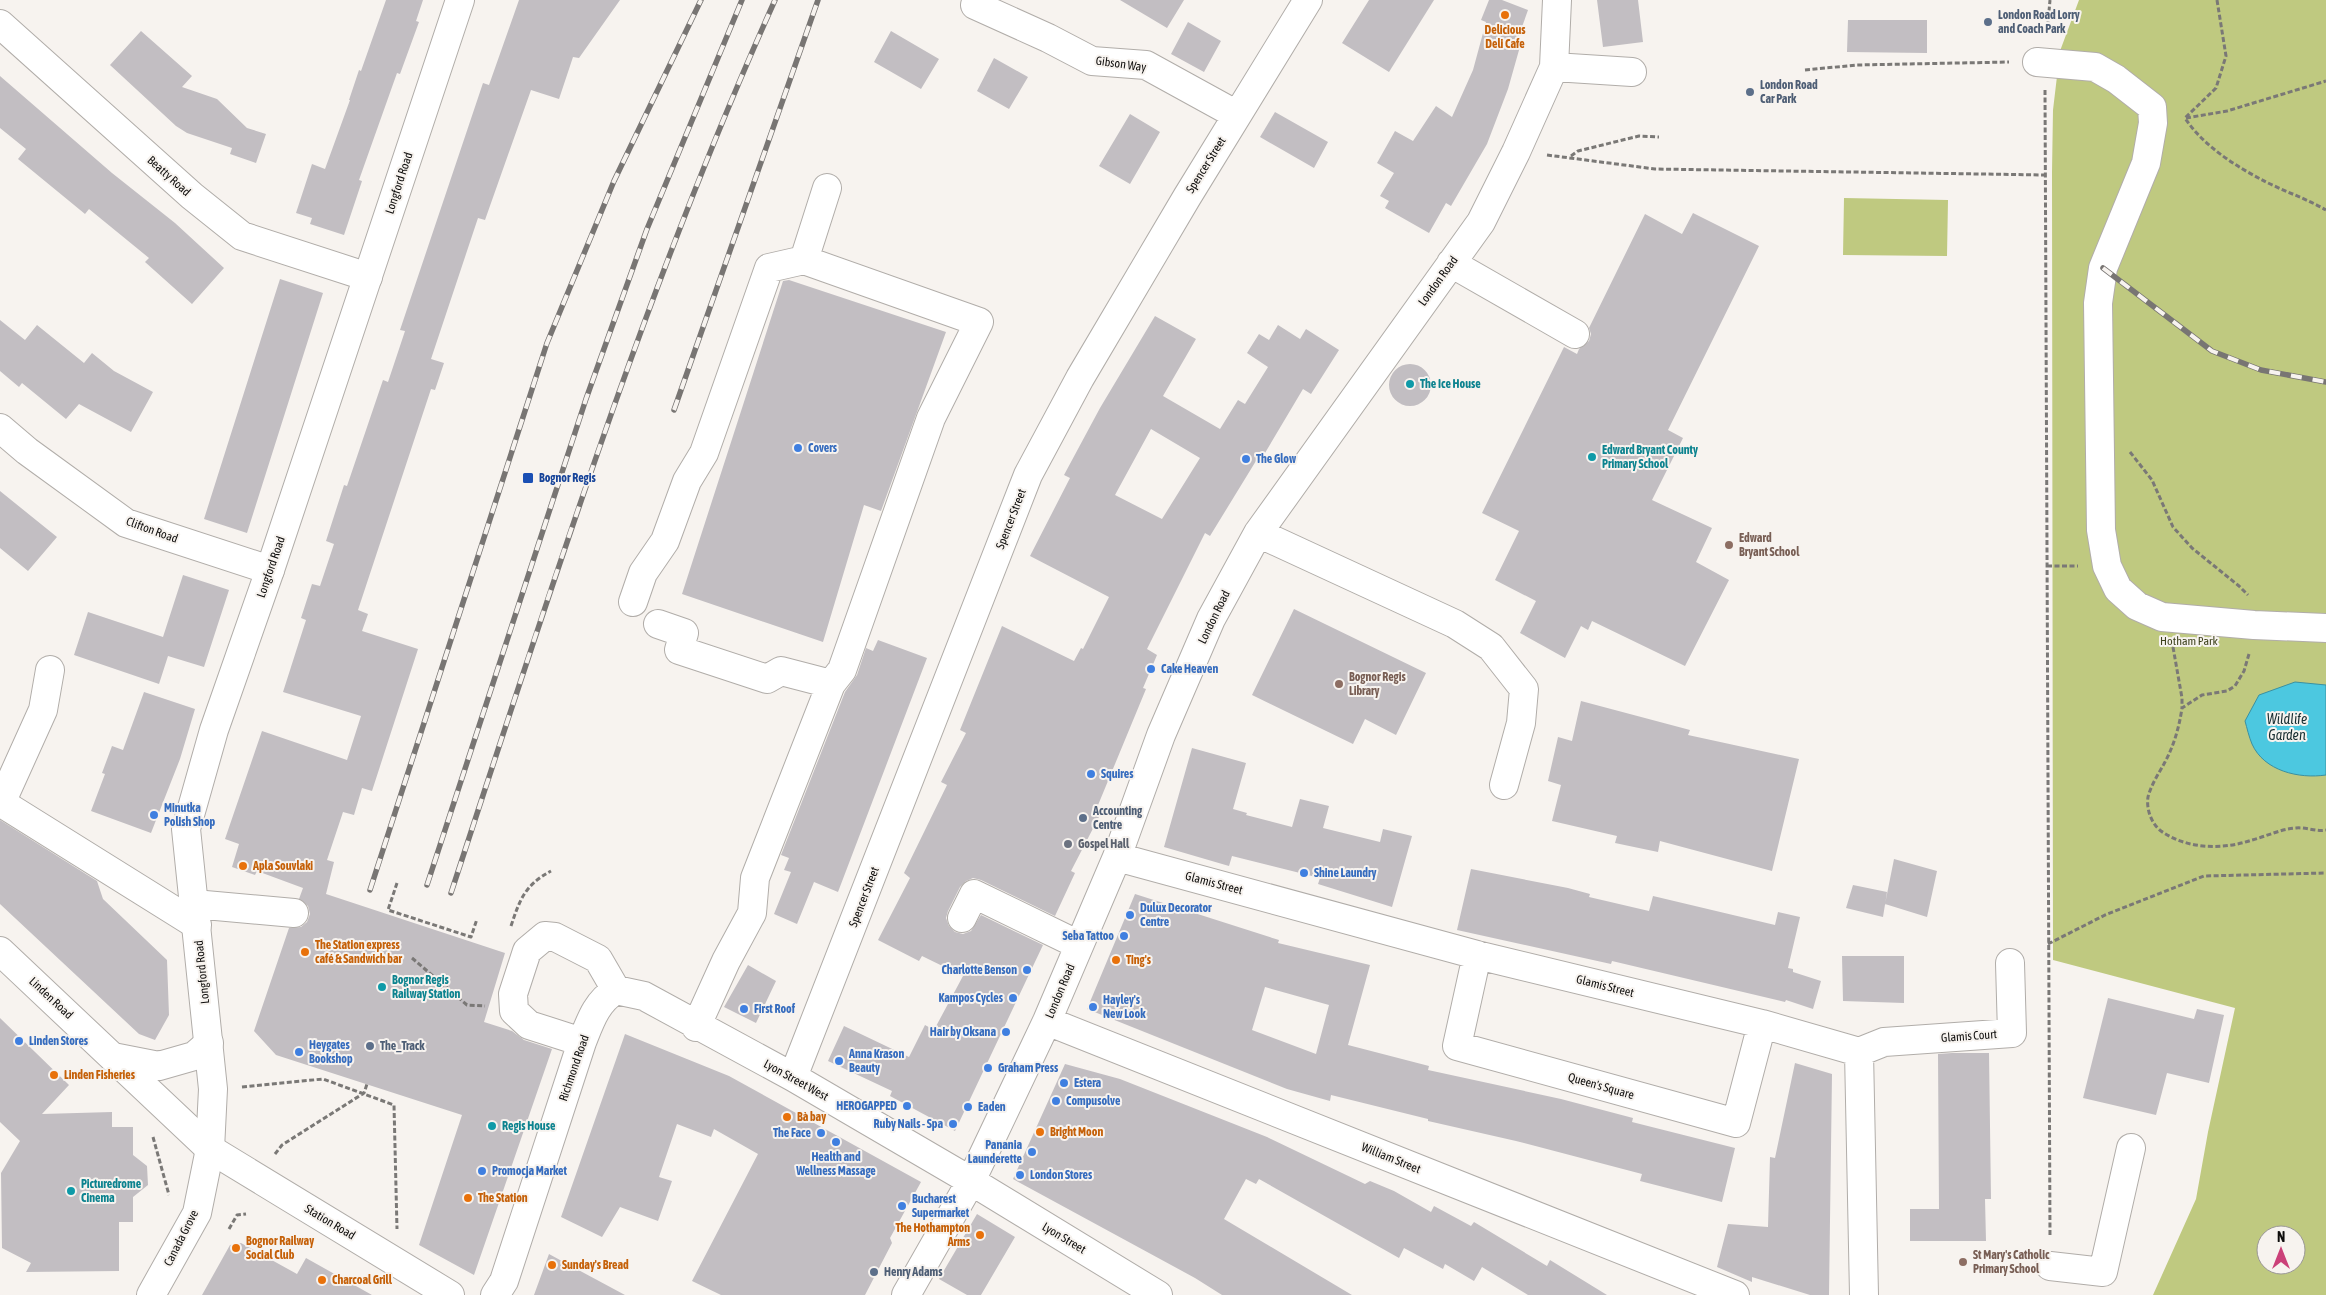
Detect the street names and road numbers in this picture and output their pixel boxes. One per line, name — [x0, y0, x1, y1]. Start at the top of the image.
street label: Gibson Way — [1095, 54, 1147, 74]
street label: Spencer Street — [1183, 134, 1229, 196]
street label: Longford Road — [382, 150, 416, 216]
street label: Beatty Road — [145, 153, 193, 199]
street label: London Road — [1415, 253, 1461, 309]
street label: Spencer Street — [993, 486, 1029, 551]
street label: Clifton Road — [124, 514, 180, 546]
street label: Longford Road — [254, 534, 288, 600]
street label: London Road — [1195, 588, 1233, 646]
street label: Spencer Street — [846, 864, 882, 929]
street label: Glamis Street — [1184, 869, 1245, 898]
street label: Longford Road — [192, 939, 212, 1005]
street label: London Road — [1042, 962, 1078, 1020]
street label: Glamis Street — [1575, 972, 1636, 1000]
street label: Linden Road — [26, 974, 76, 1022]
street label: Glamis Court — [1941, 1027, 1998, 1045]
street label: Richmond Road — [556, 1033, 592, 1103]
street label: Lyon Street West — [761, 1057, 831, 1104]
street label: Queen's Square — [1566, 1070, 1636, 1102]
street label: William Street — [1359, 1140, 1423, 1176]
street label: Station Road — [302, 1201, 358, 1243]
street label: Canada Grove — [161, 1208, 201, 1268]
street label: Lyon Street — [1040, 1219, 1089, 1257]

